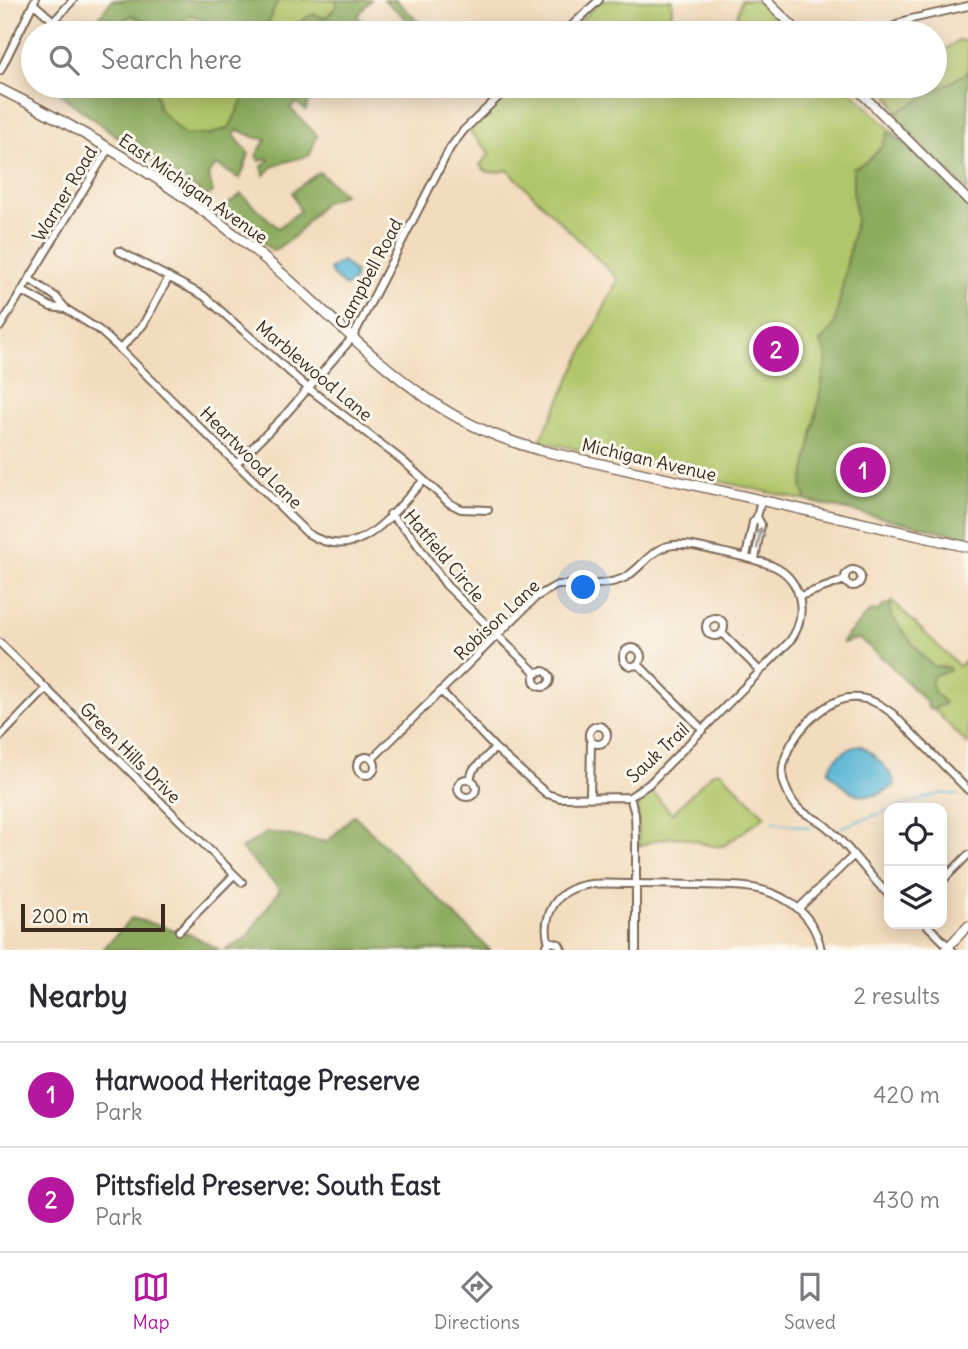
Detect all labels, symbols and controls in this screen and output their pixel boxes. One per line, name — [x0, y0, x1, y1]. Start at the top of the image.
search box — [21, 21, 947, 98]
icon: search — [45, 41, 83, 79]
text: Search here — [101, 43, 242, 76]
street label: East Michigan Avenue — [114, 129, 272, 249]
street label: Warner Road — [27, 141, 102, 246]
street label: Campbell Road — [330, 214, 408, 333]
street label: Marblewood Lane — [251, 315, 377, 426]
pin: 2 — [753, 323, 799, 375]
street label: Heartwood Lane — [195, 402, 307, 514]
street label: Michigan Avenue — [580, 433, 719, 486]
pin: 1 — [840, 444, 886, 496]
street label: Hatfield Circle — [399, 505, 490, 607]
one-way arrow — [753, 527, 766, 550]
your location — [566, 570, 600, 604]
street label: Robison Lane — [449, 574, 544, 665]
street label: Green Hills Drive — [75, 697, 186, 808]
street label: Sauk Trail — [621, 718, 694, 788]
map controls — [884, 803, 947, 929]
button: locate — [884, 803, 947, 866]
button: layers — [884, 866, 947, 929]
scale bar — [21, 901, 164, 933]
text: 200 m — [32, 904, 89, 928]
text: Nearby — [28, 977, 128, 1015]
text: 2 results — [854, 981, 940, 1010]
text: Harwood Heritage Preserve — [95, 1064, 420, 1097]
text: 1 — [46, 1080, 56, 1109]
text: 420 m — [873, 1080, 940, 1109]
text: Park — [95, 1097, 143, 1126]
text: Pittsfield Preserve: South East — [95, 1169, 441, 1202]
text: 2 — [45, 1185, 57, 1214]
text: 430 m — [873, 1185, 940, 1214]
text: Park — [95, 1202, 143, 1231]
tab: Map — [132, 1268, 170, 1334]
tab: Directions — [434, 1268, 520, 1334]
tab: Saved — [784, 1268, 836, 1334]

